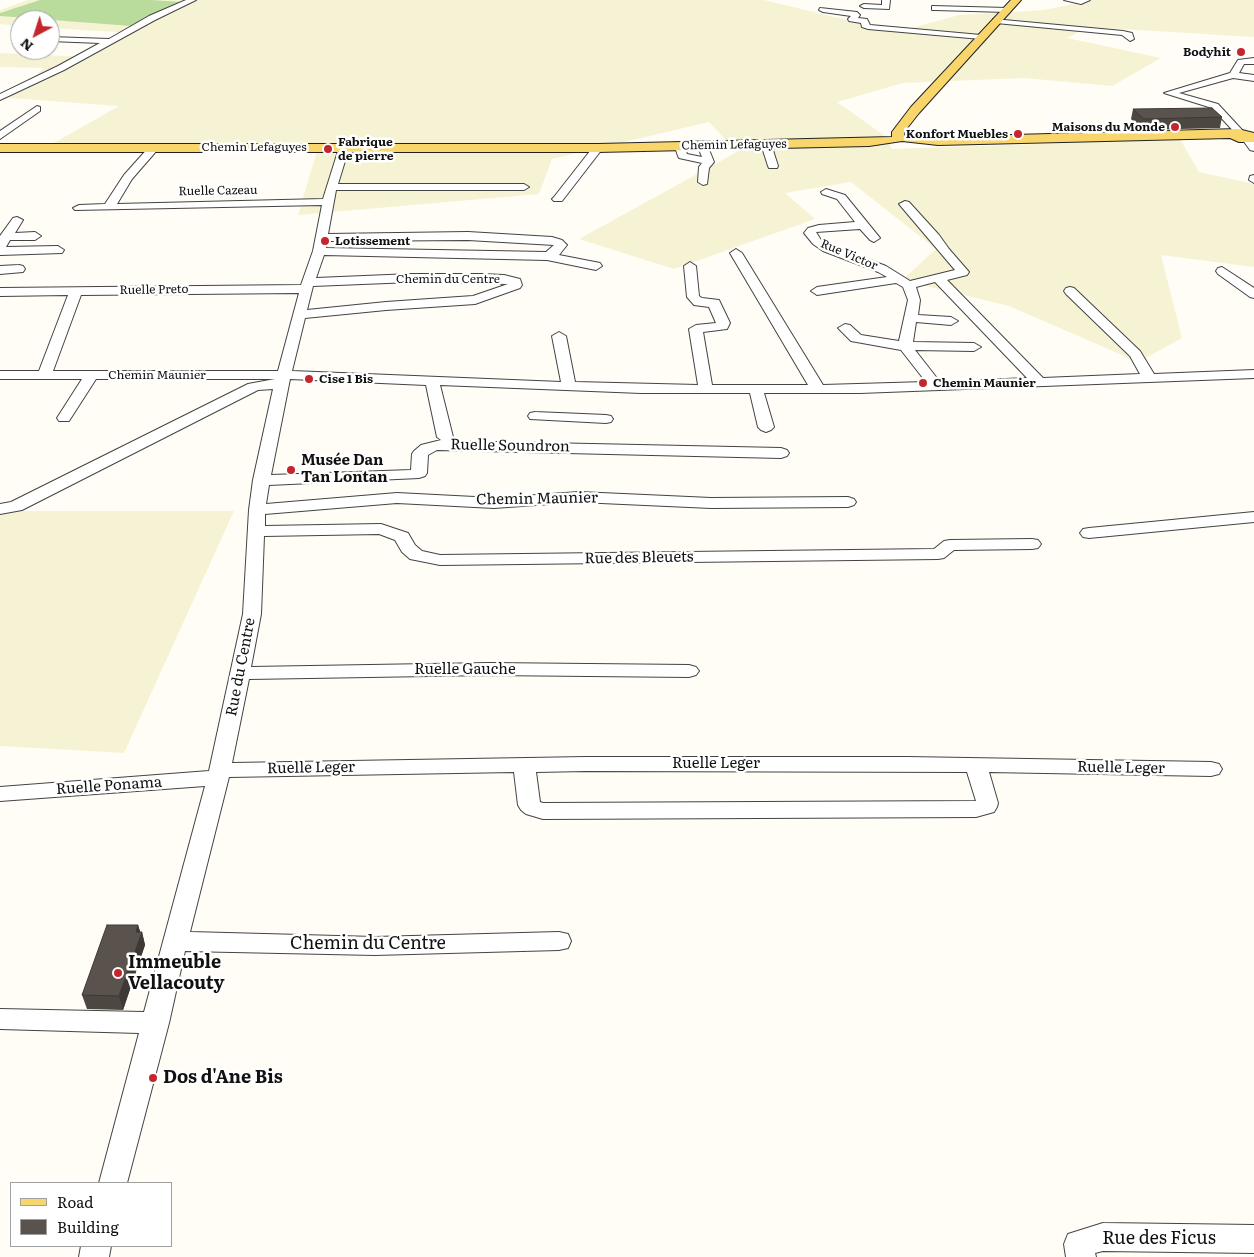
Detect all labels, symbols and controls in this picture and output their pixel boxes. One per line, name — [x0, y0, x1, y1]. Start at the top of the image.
north arrow — [10, 10, 60, 60]
text: N — [15, 34, 37, 57]
place label: Bodyhit — [1183, 45, 1231, 59]
marker: Bodyhit — [1235, 46, 1247, 58]
place label: Maisons du Monde — [1052, 120, 1165, 134]
marker: Maisons du Monde — [1169, 121, 1181, 133]
place label: Konfort Muebles — [906, 127, 1008, 141]
marker: Konfort Muebles — [1012, 128, 1024, 140]
place label: Fabrique de pierre — [338, 135, 394, 163]
street label: Chemin Lefaguyes — [681, 137, 787, 153]
street label: Chemin Lefaguyes — [201, 140, 307, 154]
marker: Fabrique de pierre — [322, 143, 334, 155]
street label: Ruelle Cazeau — [178, 183, 258, 199]
place label: Lotissement — [335, 234, 410, 248]
marker: Lotissement — [319, 235, 331, 247]
street label: Rue Victor — [818, 237, 880, 273]
street label: Chemin du Centre — [396, 272, 500, 286]
street label: Ruelle Preto — [119, 282, 189, 298]
street label: Chemin Maunier — [108, 368, 206, 382]
place label: Cise 1 Bis — [319, 372, 373, 386]
marker: Cise 1 Bis — [303, 373, 315, 385]
place label: Chemin Maunier — [933, 376, 1036, 390]
marker: Chemin Maunier — [917, 377, 929, 389]
street label: Ruelle Soundron — [450, 436, 570, 456]
place label: Musée Dan Tan Lontan — [301, 452, 388, 487]
marker: Musée Dan Tan Lontan — [285, 464, 297, 476]
street label: Chemin Maunier — [476, 489, 598, 509]
street label: Rue des Bleuets — [584, 548, 694, 568]
street label: Rue du Centre — [223, 616, 259, 718]
street label: Ruelle Gauche — [414, 661, 516, 679]
street label: Ruelle Leger — [672, 755, 760, 773]
street label: Ruelle Leger — [267, 758, 355, 778]
street label: Ruelle Leger — [1077, 758, 1165, 778]
street label: Ruelle Ponama — [55, 773, 163, 799]
street label: Chemin du Centre — [290, 933, 446, 955]
place label: Immeuble Vellacouty — [128, 952, 225, 994]
marker: Immeuble Vellacouty — [112, 967, 124, 979]
place label: Dos d'Ane Bis — [163, 1067, 283, 1089]
marker: Dos d'Ane Bis — [147, 1072, 159, 1084]
legend — [10, 1182, 172, 1247]
text: Road — [57, 1190, 93, 1213]
text: Building — [57, 1215, 119, 1238]
street label: Rue des Ficus — [1102, 1228, 1216, 1250]

